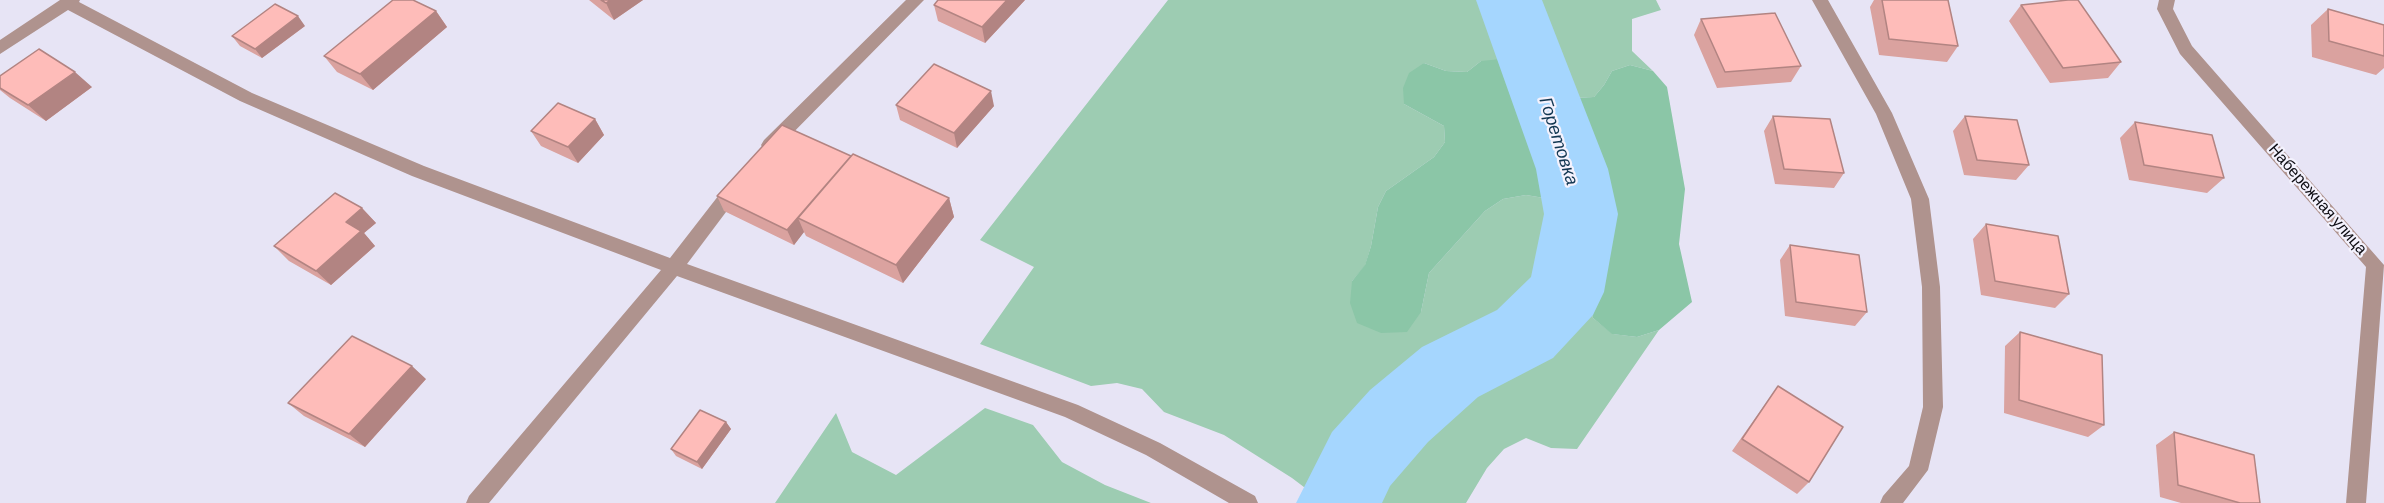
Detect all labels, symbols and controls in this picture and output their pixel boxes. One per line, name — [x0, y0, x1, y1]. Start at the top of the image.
water label: Горетовка — [1535, 94, 1583, 188]
street label: Набережная улица — [2265, 140, 2371, 258]

